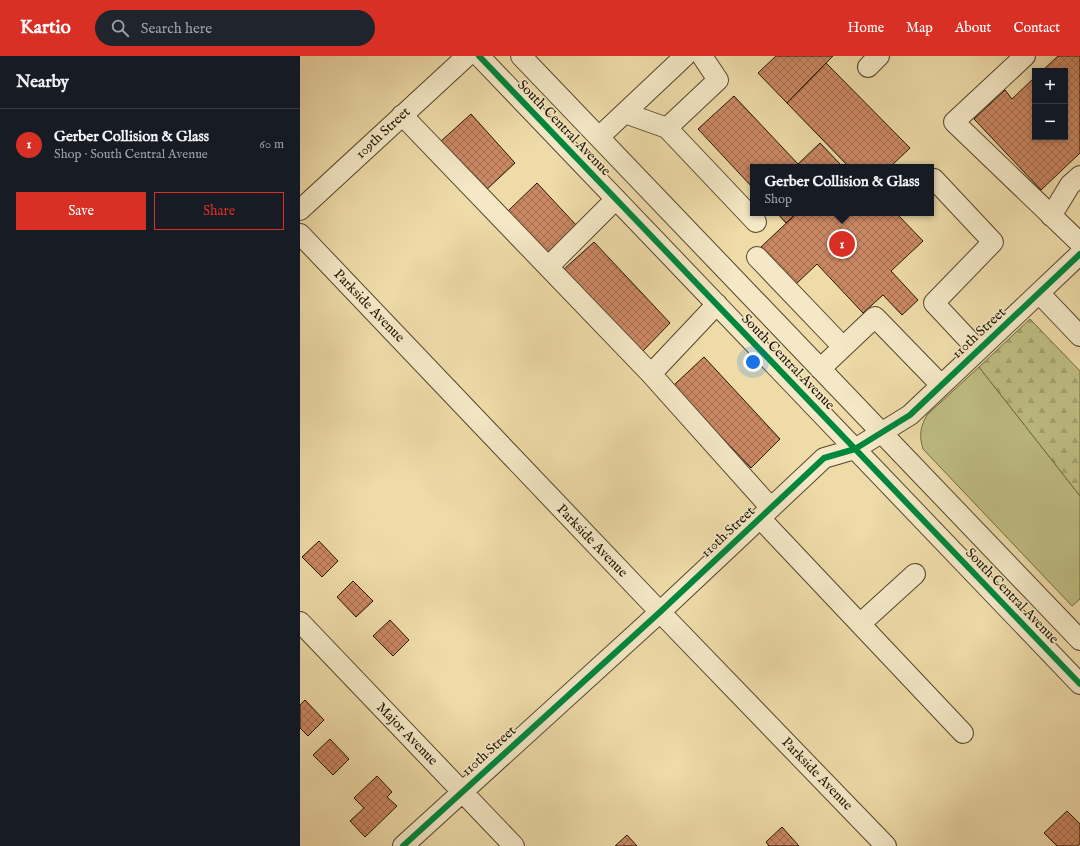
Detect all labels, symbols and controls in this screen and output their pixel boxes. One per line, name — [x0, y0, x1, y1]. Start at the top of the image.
search box — [95, 10, 375, 46]
text: Kartio — [20, 16, 71, 40]
icon: search — [109, 17, 131, 39]
text: Search here — [141, 19, 212, 38]
text: Home — [848, 19, 884, 37]
text: Map — [906, 19, 933, 37]
text: About — [955, 19, 991, 37]
text: Contact — [1013, 19, 1060, 37]
map controls — [1032, 68, 1068, 140]
button: + — [1032, 68, 1068, 104]
text: Nearby — [16, 72, 69, 93]
street label: South Central Avenue — [513, 76, 615, 180]
street label: 109th Street — [352, 103, 414, 163]
button: − — [1032, 104, 1068, 140]
text: Gerber Collision & Glass — [54, 127, 209, 146]
text: 1 — [27, 136, 31, 153]
text: 60 m — [259, 136, 284, 153]
text: Shop · South Central Avenue — [54, 146, 208, 163]
popup — [750, 164, 934, 216]
text: Gerber Collision & Glass — [764, 172, 920, 191]
text: Shop — [764, 191, 792, 208]
button: Save — [16, 192, 146, 230]
button: Share — [154, 192, 284, 230]
pin: 1 — [829, 229, 855, 259]
street label: Parkside Avenue — [330, 266, 409, 347]
street label: 110th Street — [948, 303, 1010, 363]
street label: South Central Avenue — [737, 310, 839, 414]
your location — [743, 352, 763, 372]
street label: Parkside Avenue — [553, 501, 632, 582]
street label: 110th Street — [697, 502, 759, 562]
street label: South Central Avenue — [961, 544, 1063, 648]
street label: Major Avenue — [372, 699, 442, 770]
street label: 110th Street — [458, 722, 520, 780]
street label: Parkside Avenue — [778, 734, 857, 815]

